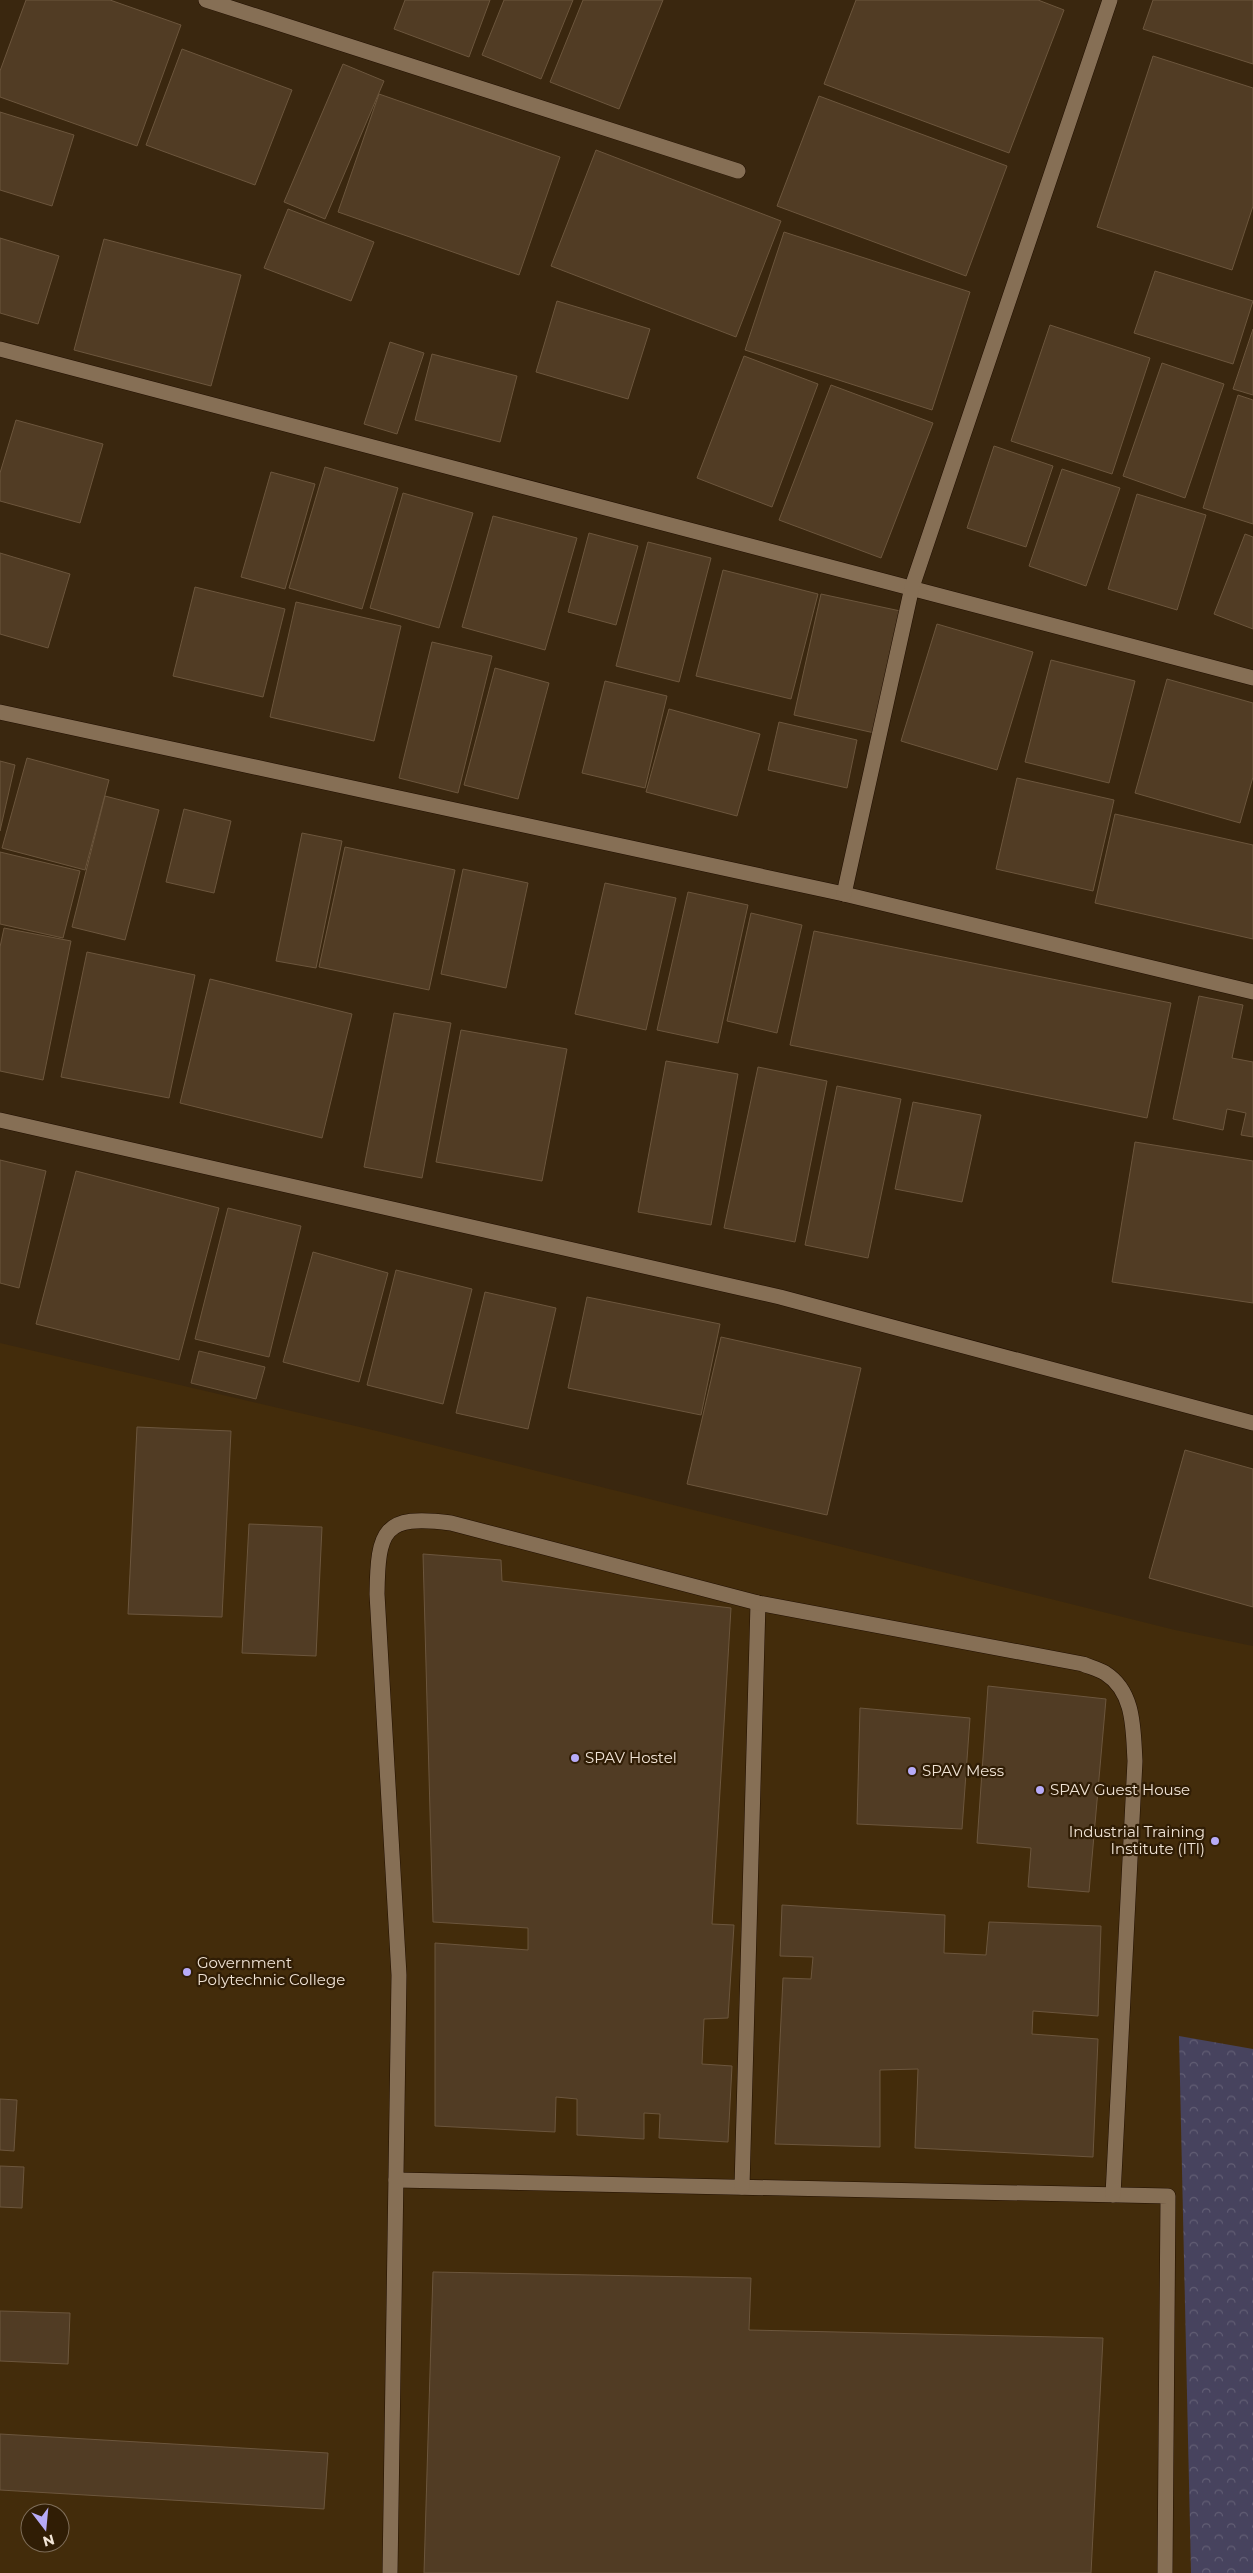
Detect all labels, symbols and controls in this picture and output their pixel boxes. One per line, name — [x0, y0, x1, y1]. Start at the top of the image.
place label: SPAV Hostel — [585, 1748, 677, 1767]
marker: SPAV Hostel — [569, 1752, 581, 1764]
place label: SPAV Mess — [922, 1761, 1004, 1780]
marker: SPAV Mess — [906, 1765, 918, 1777]
place label: SPAV Guest House — [1050, 1780, 1190, 1799]
marker: SPAV Guest House — [1034, 1784, 1046, 1796]
place label: Industrial Training Institute (ITI) — [1069, 1822, 1205, 1858]
marker: Industrial Training Institute (ITI) — [1209, 1835, 1221, 1847]
place label: Government Polytechnic College — [197, 1953, 345, 1989]
marker: Government Polytechnic College — [181, 1966, 193, 1978]
north arrow — [20, 2503, 70, 2553]
text: N — [41, 2530, 57, 2551]

